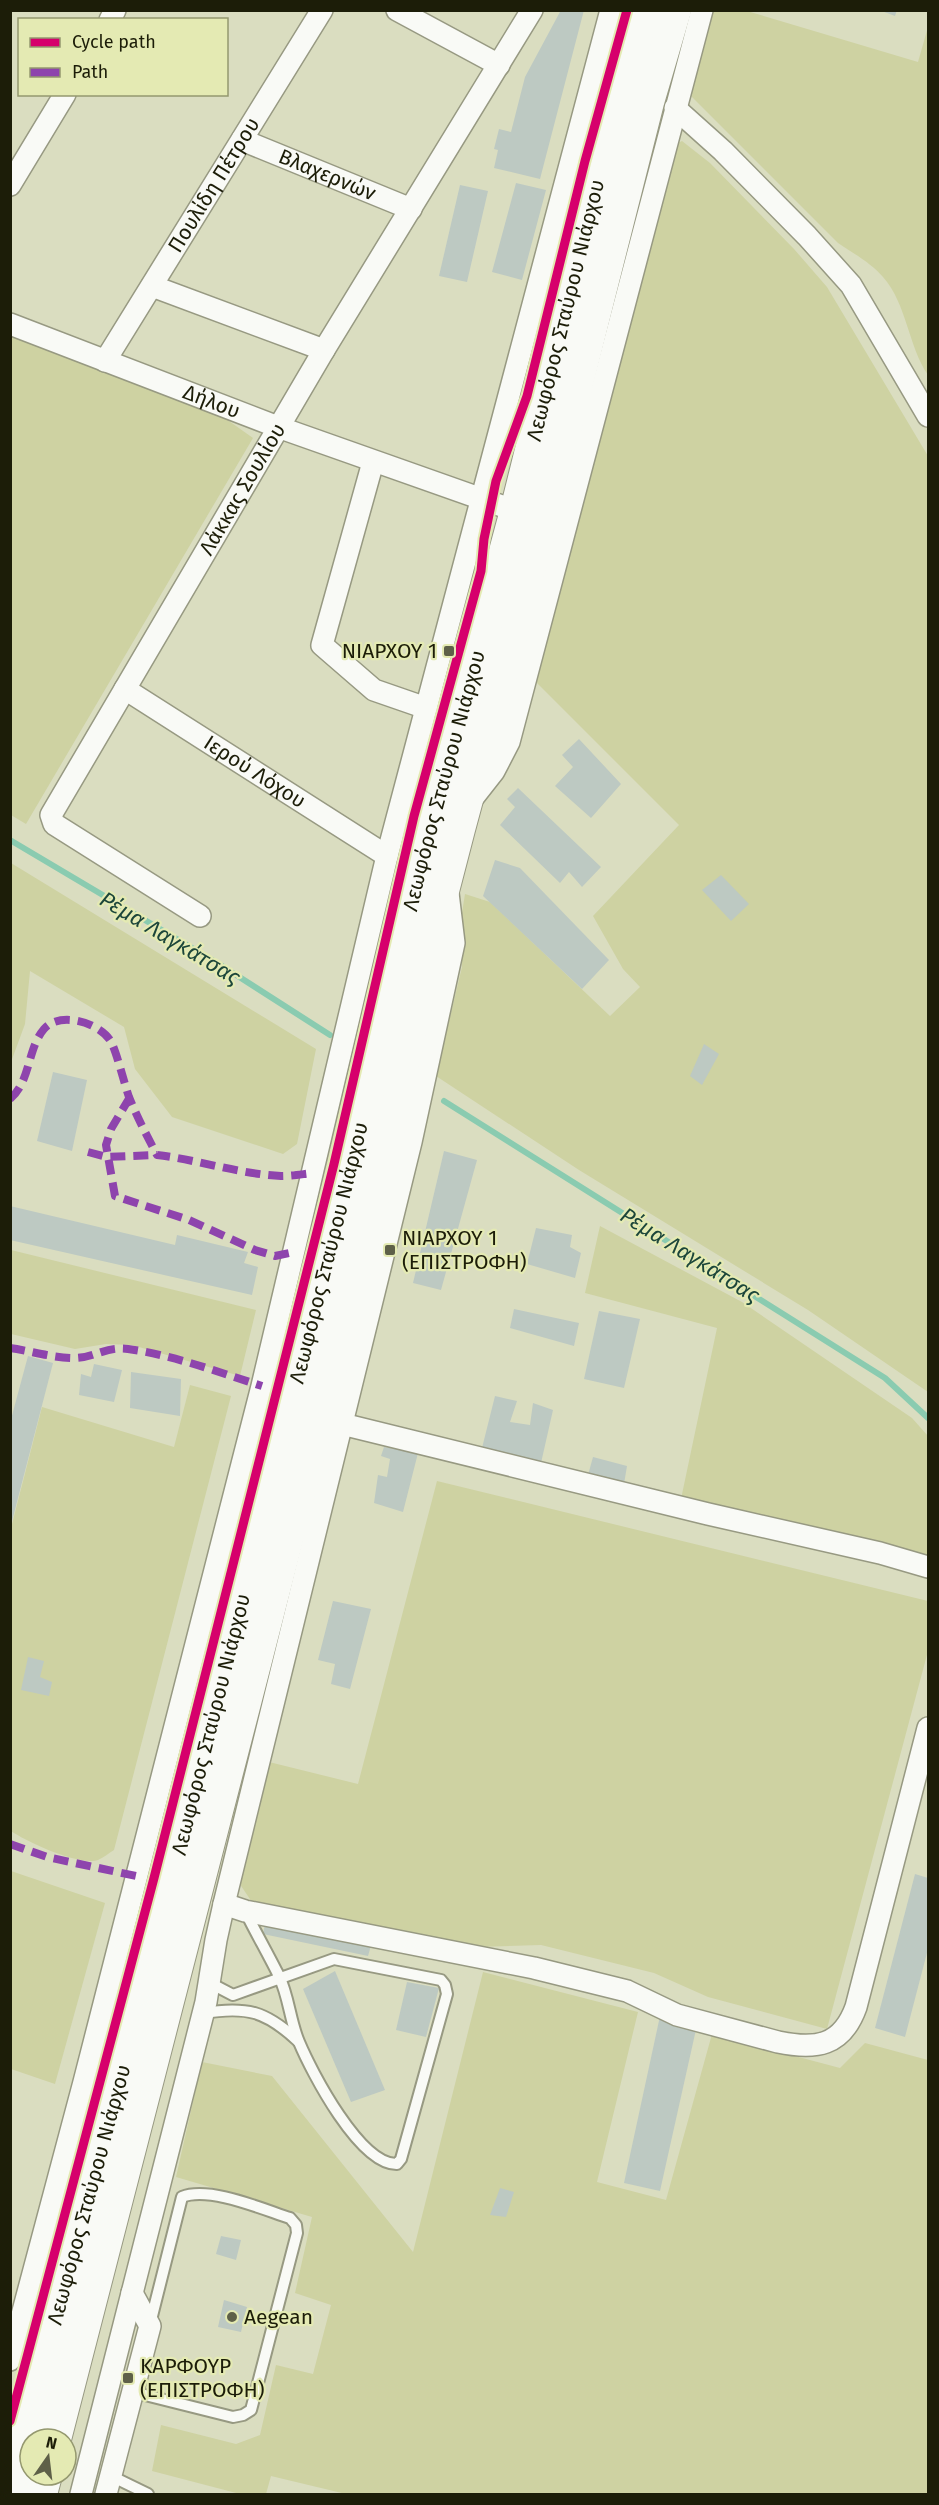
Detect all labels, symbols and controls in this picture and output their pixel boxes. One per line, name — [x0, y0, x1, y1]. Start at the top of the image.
legend — [18, 18, 228, 96]
text: Cycle path — [72, 31, 156, 53]
text: Path — [72, 61, 108, 83]
street label: Πουλίδη Πέτρου — [162, 113, 265, 257]
street label: Βλαχερνών — [275, 143, 380, 206]
street label: Λεωφόρος Σταύρου Νιάρχου — [521, 177, 610, 444]
street label: Δήλου — [179, 379, 244, 424]
street label: Λάκκας Σουλίου — [194, 418, 291, 560]
place label: ΝΙΑΡΧΟΥ 1 — [342, 638, 437, 664]
marker: ΝΙΑΡΧΟΥ 1 — [442, 644, 456, 658]
street label: Λεωφόρος Σταύρου Νιάρχου — [397, 648, 491, 914]
street label: Ιερού Λόχου — [199, 730, 311, 814]
water label: Ρέμα Λαγκάτσας — [95, 885, 246, 991]
street label: Λεωφόρος Σταύρου Νιάρχου — [284, 1120, 374, 1386]
water label: Ρέμα Λαγκάτσας — [615, 1201, 765, 1309]
place label: ΝΙΑΡΧΟΥ 1 (ΕΠΙΣΤΡΟΦΗ) — [402, 1225, 527, 1275]
marker: ΝΙΑΡΧΟΥ 1 (ΕΠΙΣΤΡΟΦΗ) — [383, 1243, 397, 1257]
street label: Λεωφόρος Σταύρου Νιάρχου — [166, 1591, 256, 1858]
street label: Λεωφόρος Σταύρου Νιάρχου — [42, 2062, 136, 2328]
place label: Aegean — [244, 2304, 313, 2330]
marker: Aegean — [225, 2310, 239, 2324]
place label: ΚΑΡΦΟΥΡ (ΕΠΙΣΤΡΟΦΗ) — [140, 2353, 265, 2403]
marker: ΚΑΡΦΟΥΡ (ΕΠΙΣΤΡΟΦΗ) — [121, 2371, 135, 2385]
north arrow — [18, 2427, 78, 2487]
text: N — [44, 2432, 59, 2453]

